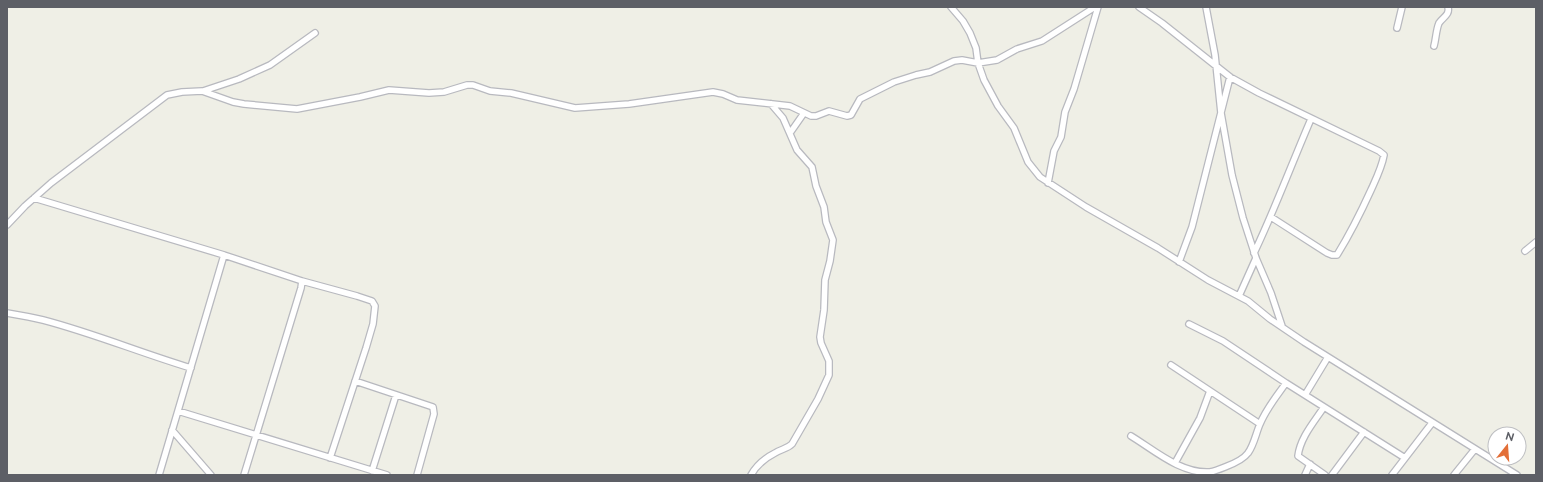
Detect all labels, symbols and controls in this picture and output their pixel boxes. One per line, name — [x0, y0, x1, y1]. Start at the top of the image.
north arrow — [1487, 426, 1527, 466]
text: N — [1504, 429, 1516, 444]

